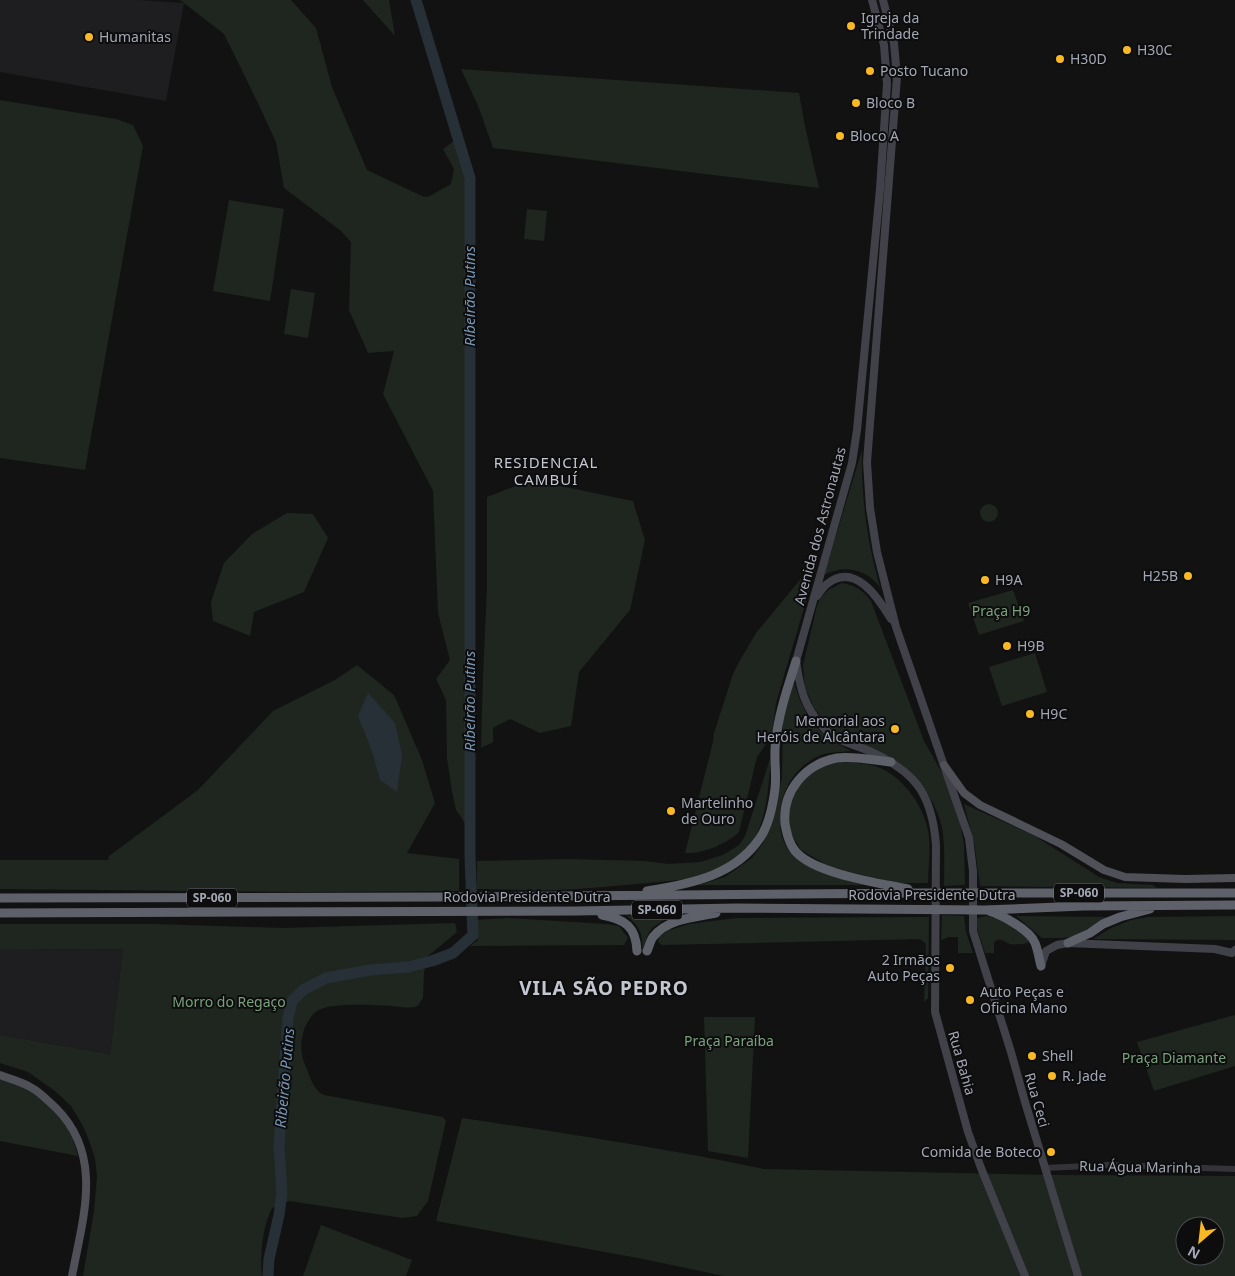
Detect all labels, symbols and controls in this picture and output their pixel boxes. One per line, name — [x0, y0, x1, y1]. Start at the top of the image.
place label: Igreja da Trindade — [861, 8, 919, 43]
marker: Igreja da Trindade — [845, 20, 857, 32]
place label: Humanitas — [99, 27, 171, 46]
marker: Humanitas — [83, 31, 95, 43]
place label: H30C — [1137, 40, 1172, 59]
marker: H30C — [1121, 44, 1133, 56]
place label: H30D — [1070, 49, 1107, 68]
marker: H30D — [1054, 53, 1066, 65]
place label: Posto Tucano — [880, 61, 968, 80]
marker: Posto Tucano — [864, 65, 876, 77]
place label: Bloco B — [866, 93, 915, 112]
marker: Bloco B — [850, 97, 862, 109]
place label: Bloco A — [850, 126, 899, 145]
marker: Bloco A — [834, 130, 846, 142]
water label: Ribeirão Putins — [459, 245, 479, 346]
street label: Avenida dos Astronautas — [789, 444, 850, 607]
district label: RESIDENCIAL CAMBUÍ — [494, 452, 598, 489]
place label: H25B — [1143, 566, 1178, 585]
place label: H9A — [995, 570, 1022, 589]
marker: H25B — [1182, 570, 1194, 582]
marker: H9A — [979, 574, 991, 586]
park label: Praça H9 — [972, 601, 1030, 620]
place label: H9B — [1017, 636, 1044, 655]
marker: H9B — [1001, 640, 1013, 652]
water label: Ribeirão Putins — [459, 650, 479, 751]
place label: H9C — [1040, 704, 1067, 723]
marker: H9C — [1024, 708, 1036, 720]
place label: Memorial aos Heróis de Alcântara — [757, 711, 885, 746]
marker: Memorial aos Heróis de Alcântara — [889, 723, 901, 735]
place label: Martelinho de Ouro — [681, 793, 753, 828]
marker: Martelinho de Ouro — [665, 805, 677, 817]
road number: SP-060 — [1054, 884, 1104, 902]
street label: Rodovia Presidente Dutra — [848, 885, 1016, 904]
street label: Rodovia Presidente Dutra — [443, 887, 611, 906]
road number: SP-060 — [187, 888, 237, 908]
road number: SP-060 — [632, 900, 682, 920]
place label: 2 Irmãos Auto Peças — [868, 950, 940, 985]
marker: 2 Irmãos Auto Peças — [944, 962, 956, 974]
district label: VILA SÃO PEDRO — [519, 975, 689, 1001]
place label: Auto Peças e Oficina Mano — [980, 982, 1068, 1017]
park label: Morro do Regaço — [172, 992, 286, 1011]
marker: Auto Peças e Oficina Mano — [964, 994, 976, 1006]
water label: Ribeirão Putins — [270, 1027, 298, 1129]
street label: Rua Bahia — [944, 1029, 981, 1097]
park label: Praça Paraíba — [684, 1031, 774, 1050]
place label: Shell — [1042, 1046, 1073, 1065]
park label: Praça Diamante — [1122, 1048, 1226, 1067]
marker: Shell — [1026, 1050, 1038, 1062]
place label: R. Jade — [1062, 1066, 1106, 1085]
street label: Rua Ceci — [1021, 1070, 1054, 1129]
marker: R. Jade — [1046, 1070, 1058, 1082]
place label: Comida de Boteco — [921, 1142, 1041, 1161]
marker: Comida de Boteco — [1045, 1146, 1057, 1158]
street label: Rua Água Marinha — [1079, 1156, 1201, 1177]
north arrow — [1175, 1216, 1225, 1266]
text: N — [1184, 1242, 1203, 1264]

